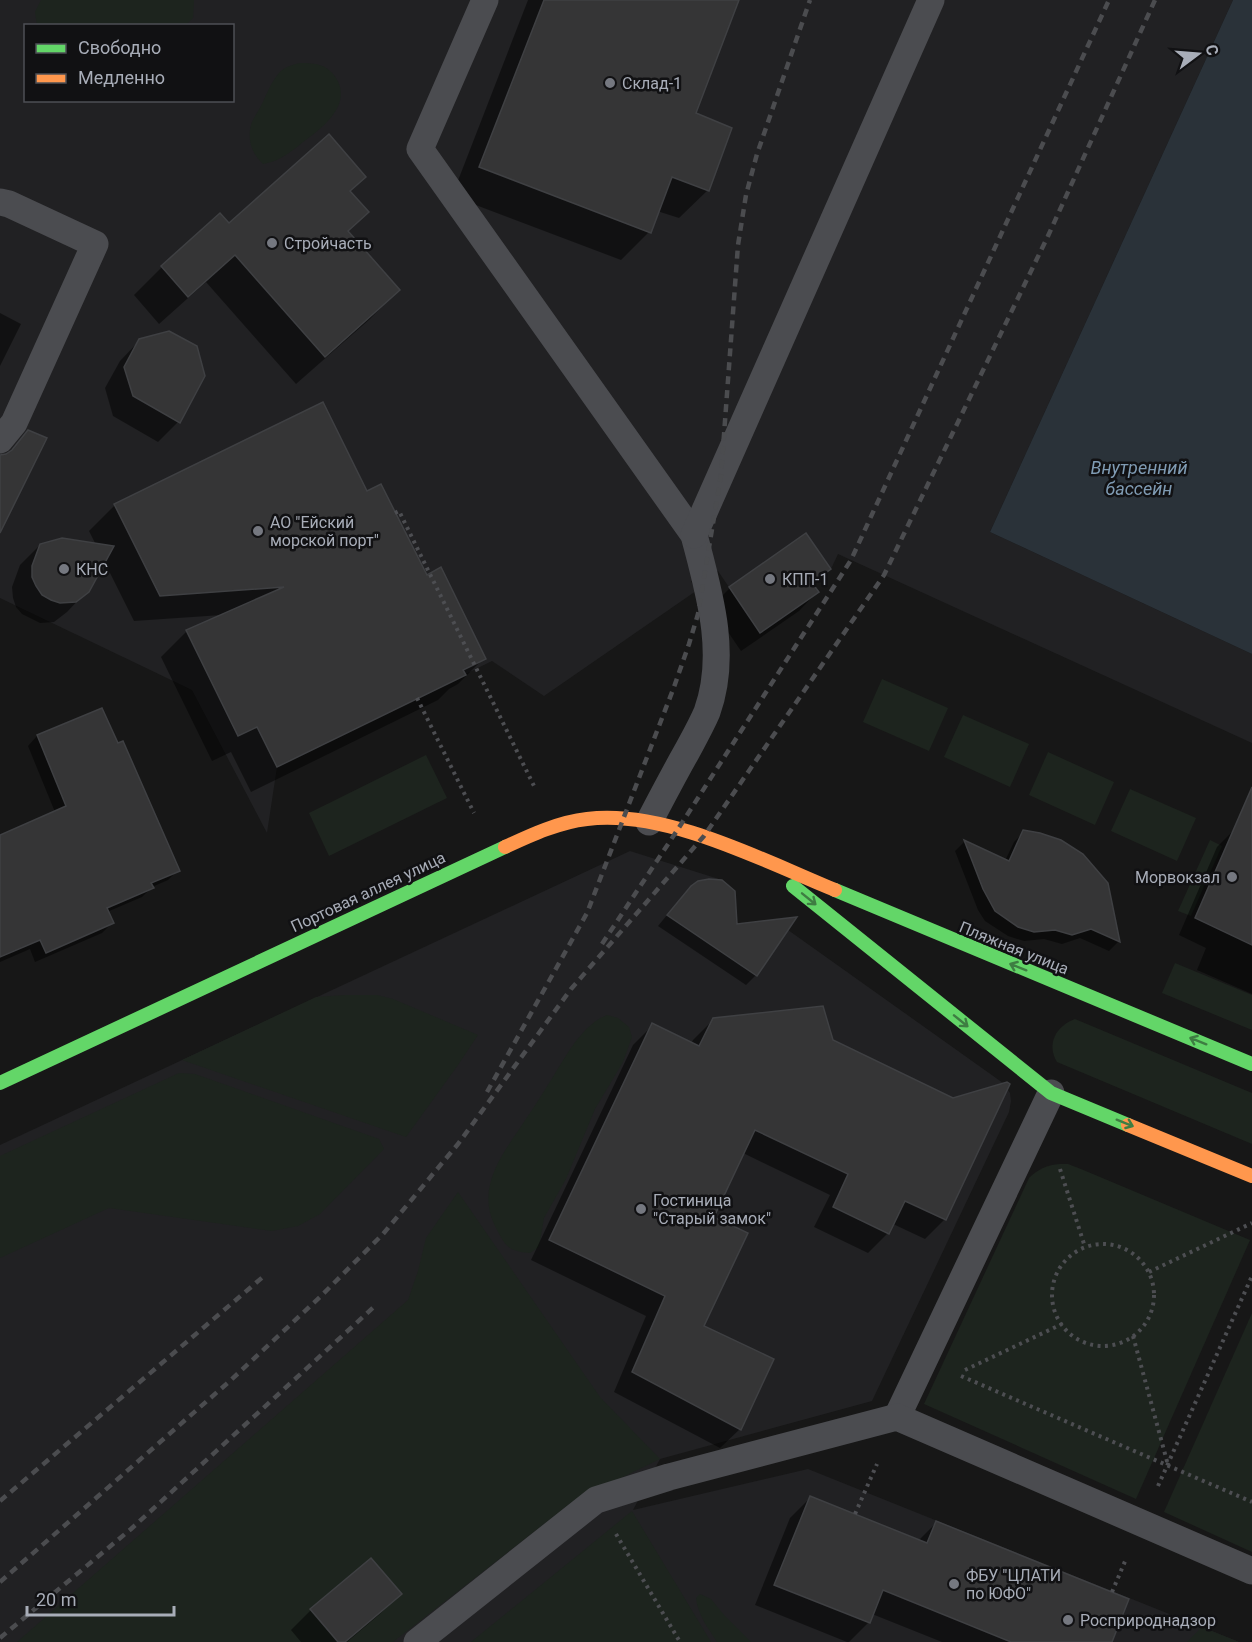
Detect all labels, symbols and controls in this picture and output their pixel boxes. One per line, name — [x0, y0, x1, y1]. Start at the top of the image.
legend — [24, 24, 234, 102]
north arrow — [1168, 24, 1228, 84]
text: Свободно — [78, 37, 161, 58]
text: С — [1201, 42, 1223, 58]
text: Медленно — [78, 67, 165, 88]
place label: Склад-1 — [622, 74, 682, 93]
marker: Склад-1 — [603, 76, 617, 90]
place label: Стройчасть — [284, 234, 372, 253]
marker: Стройчасть — [265, 236, 279, 250]
water label: Внутренний бассейн — [1091, 457, 1187, 499]
place label: АО "Ейский морской порт" — [270, 513, 379, 550]
marker: АО "Ейский морской порт" — [251, 524, 265, 538]
place label: КНС — [76, 560, 108, 579]
marker: КНС — [57, 562, 71, 576]
place label: КПП-1 — [782, 570, 829, 589]
marker: КПП-1 — [763, 572, 777, 586]
street label: Портовая аллея улица — [288, 848, 448, 936]
place label: Морвокзал — [1135, 868, 1220, 887]
marker: Морвокзал — [1225, 870, 1239, 884]
one-way arrow — [801, 892, 817, 905]
street label: Пляжная улица — [957, 917, 1071, 979]
one-way arrow — [1009, 961, 1027, 972]
one-way arrow — [953, 1014, 968, 1028]
one-way arrow — [1189, 1035, 1208, 1046]
one-way arrow — [1115, 1119, 1133, 1130]
place label: Гостиница "Старый замок" — [653, 1191, 771, 1228]
marker: Гостиница "Старый замок" — [634, 1202, 648, 1216]
place label: ФБУ "ЦЛАТИ по ЮФО" — [966, 1566, 1061, 1603]
marker: ФБУ "ЦЛАТИ по ЮФО" — [947, 1577, 961, 1591]
scale bar — [27, 1579, 174, 1617]
text: 20 m — [36, 1589, 76, 1610]
place label: Росприроднадзор — [1080, 1611, 1216, 1630]
marker: Росприроднадзор — [1061, 1613, 1075, 1627]

